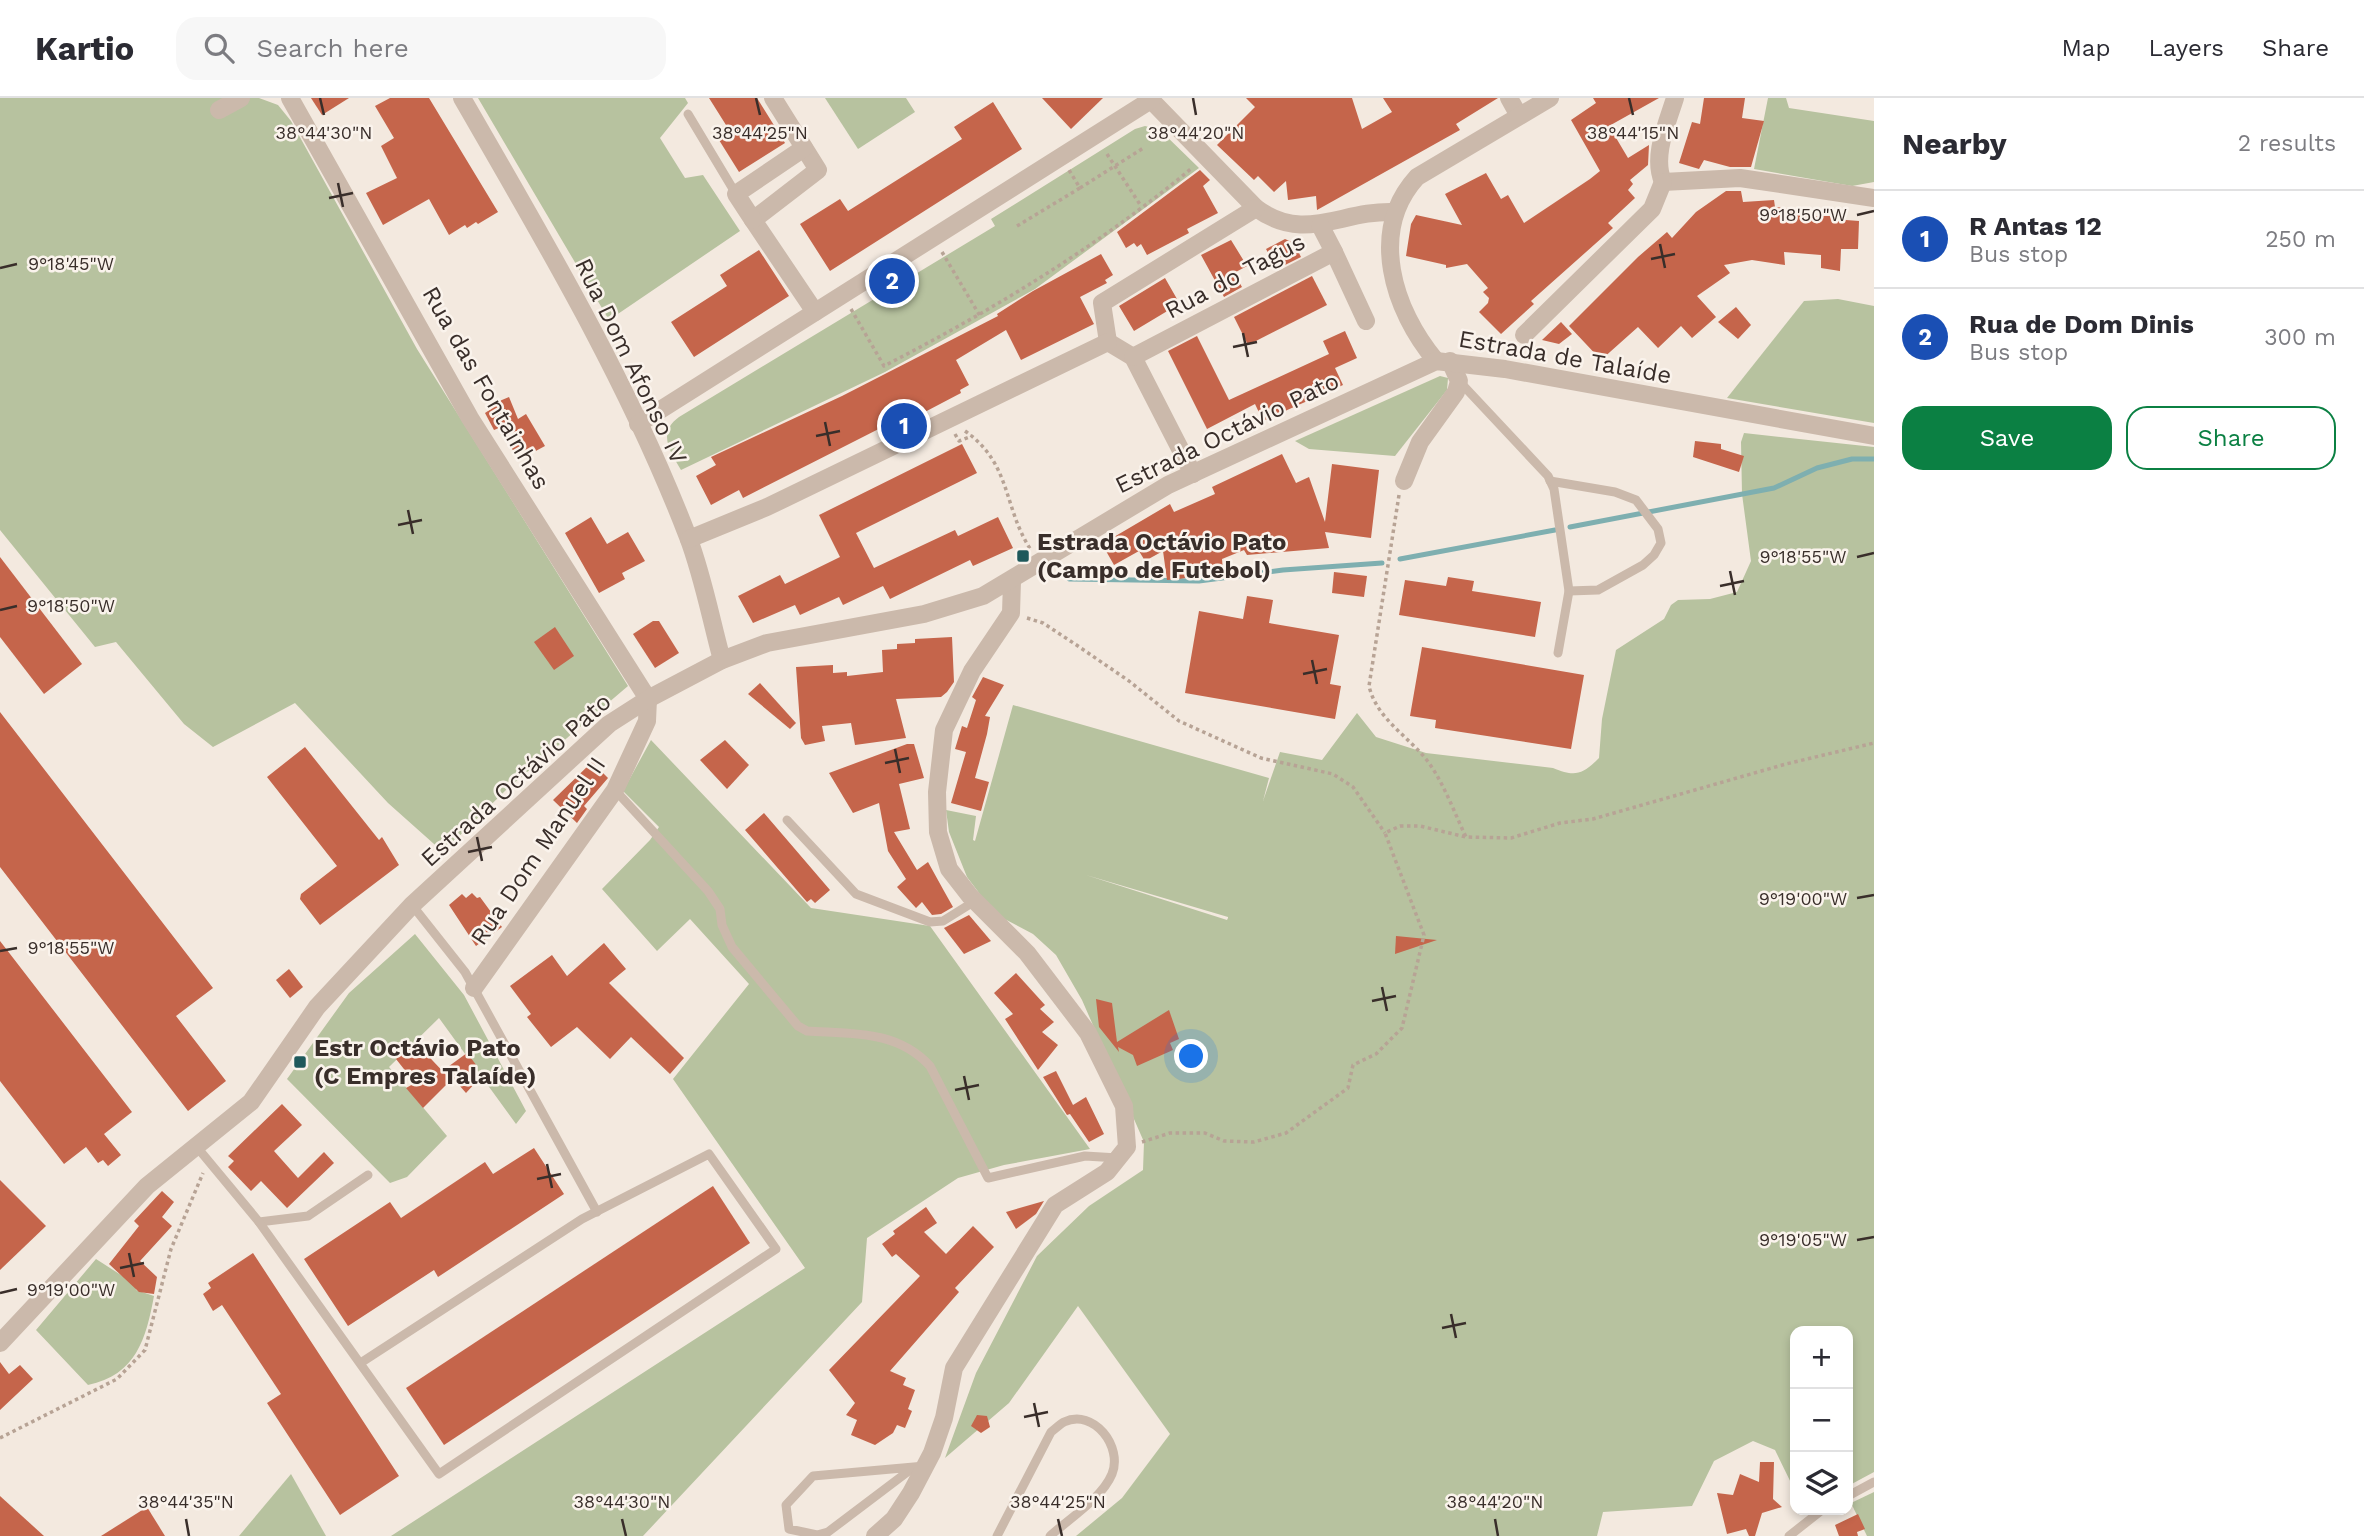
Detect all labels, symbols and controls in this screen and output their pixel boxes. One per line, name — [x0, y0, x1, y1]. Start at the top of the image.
search box — [176, 17, 666, 80]
text: Kartio — [35, 29, 134, 68]
icon: search — [200, 29, 238, 67]
text: Search here — [256, 33, 409, 63]
text: Map — [2062, 34, 2110, 62]
text: Layers — [2148, 34, 2224, 62]
text: Share — [2262, 34, 2329, 62]
text: 38°44'30"N — [276, 122, 372, 143]
text: 38°44'25"N — [712, 122, 808, 143]
text: 38°44'20"N — [1148, 122, 1244, 143]
text: 38°44'15"N — [1587, 122, 1679, 143]
text: Nearby — [1902, 126, 2007, 161]
text: 2 results — [2238, 130, 2336, 157]
text: 9°18'50"W — [1759, 204, 1847, 225]
text: R Antas 12 — [1969, 211, 2102, 241]
text: 1 — [1920, 226, 1930, 253]
text: 250 m — [2265, 226, 2336, 253]
street label: Rua do Tagus — [1160, 227, 1310, 325]
text: Bus stop — [1969, 241, 2068, 268]
text: 9°18'45"W — [28, 253, 114, 274]
street label: Rua Dom Afonso IV — [569, 254, 693, 468]
pin: 2 — [869, 255, 915, 307]
street label: Rua das Fontainhas — [416, 282, 556, 494]
text: Rua de Dom Dinis — [1969, 309, 2194, 339]
street label: Estrada de Talaíde — [1456, 324, 1674, 390]
text: 2 — [1918, 324, 1932, 351]
text: 300 m — [2264, 324, 2336, 351]
text: Bus stop — [1969, 339, 2068, 366]
street label: Estrada Octávio Pato — [1110, 367, 1344, 499]
pin: 1 — [881, 400, 927, 452]
button: Save — [1902, 406, 2112, 470]
button: Share — [2126, 406, 2336, 470]
place label: Estrada Octávio Pato (Campo de Futebol) — [1037, 528, 1286, 584]
text: 9°18'55"W — [1759, 546, 1847, 567]
marker: Estrada Octávio Pato (Campo de Futebol) — [1015, 548, 1031, 564]
text: 9°18'50"W — [27, 595, 115, 616]
street label: Estrada Octávio Pato — [415, 687, 617, 873]
street label: Rua Dom Manuel II — [465, 752, 611, 950]
text: 9°19'00"W — [1759, 888, 1847, 909]
text: 9°18'55"W — [27, 937, 115, 958]
place label: Estr Octávio Pato (C Empres Talaíde) — [314, 1034, 536, 1090]
your location — [1174, 1039, 1208, 1073]
marker: Estr Octávio Pato (C Empres Talaíde) — [292, 1054, 308, 1070]
text: 9°19'05"W — [1759, 1229, 1847, 1250]
text: 9°19'00"W — [27, 1279, 115, 1300]
map controls — [1790, 1326, 1853, 1515]
button: + — [1790, 1326, 1853, 1389]
button: − — [1790, 1389, 1853, 1452]
button: layers — [1790, 1452, 1853, 1515]
text: 38°44'35"N — [138, 1491, 234, 1512]
text: 38°44'30"N — [574, 1491, 670, 1512]
text: 38°44'25"N — [1010, 1491, 1106, 1512]
text: 38°44'20"N — [1447, 1491, 1543, 1512]

